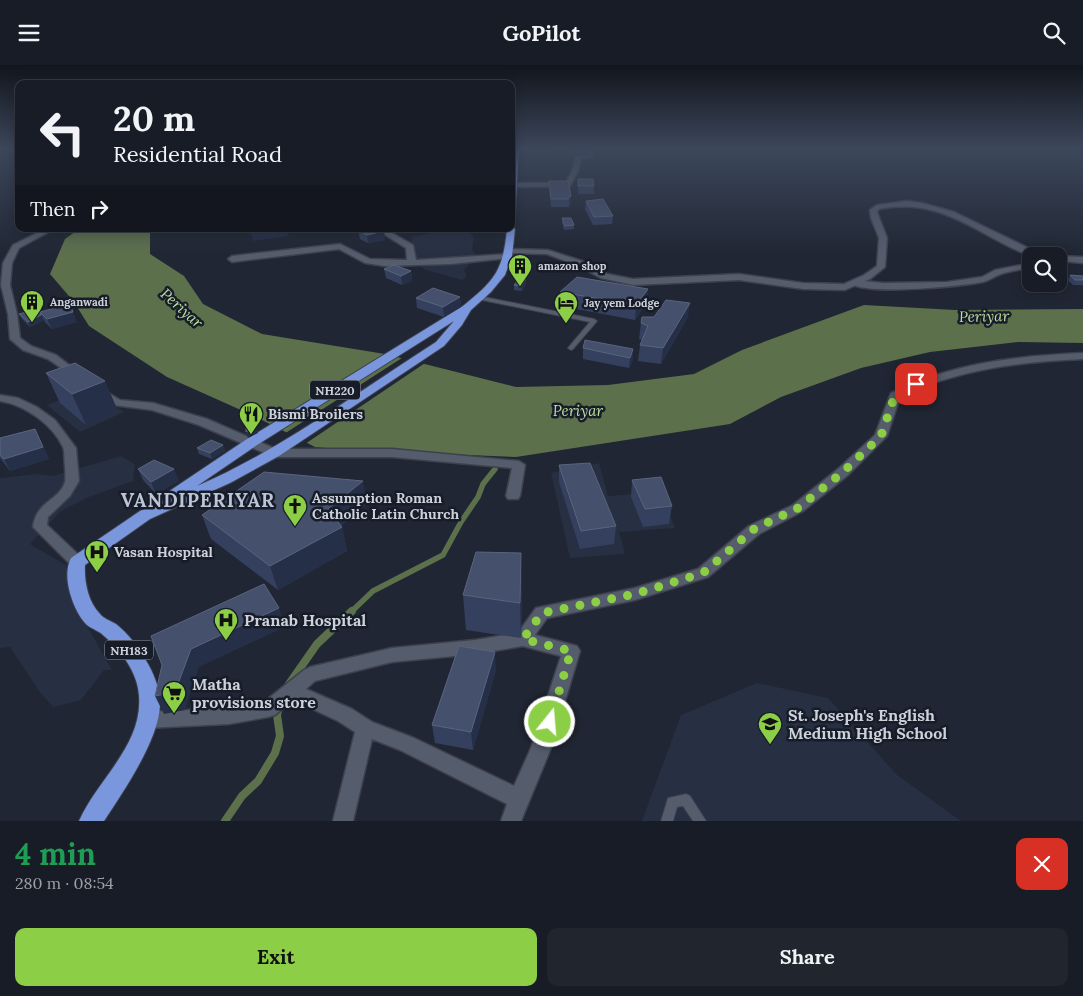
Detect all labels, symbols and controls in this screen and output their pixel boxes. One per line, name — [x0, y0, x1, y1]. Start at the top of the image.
icon: menu — [15, 19, 43, 47]
text: GoPilot — [502, 19, 581, 47]
icon: search — [1040, 19, 1068, 47]
text: 20 m — [113, 96, 195, 141]
icon: left — [30, 100, 95, 165]
text: Residential Road — [113, 140, 282, 168]
icon: right — [85, 195, 113, 223]
text: Then — [30, 197, 75, 221]
map controls — [1022, 247, 1067, 292]
button: search — [1022, 247, 1067, 292]
building icon: amazon shop — [507, 253, 533, 287]
place label: amazon shop — [538, 259, 607, 273]
water label: Periyar — [157, 284, 207, 332]
building icon: Anganwadi — [19, 289, 45, 323]
hotel icon: Jay yem Lodge — [553, 290, 579, 324]
place label: Anganwadi — [50, 295, 108, 309]
place label: Jay yem Lodge — [584, 296, 660, 310]
water label: Periyar — [959, 306, 1010, 326]
pin — [895, 363, 937, 405]
icon: arrive — [902, 370, 930, 398]
road number: NH220 — [310, 381, 360, 399]
restaurant icon: Bismi Broilers — [238, 401, 264, 435]
water label: Periyar — [553, 401, 603, 420]
place label: Bismi Broilers — [268, 405, 363, 423]
district label: VANDIPERIYAR — [121, 488, 275, 512]
place label: Assumption Roman Catholic Latin Church — [312, 489, 460, 523]
church icon: Assumption Roman Catholic Latin Church — [282, 493, 308, 527]
hospital icon: Vasan Hospital — [84, 539, 110, 573]
place label: Vasan Hospital — [114, 543, 214, 561]
hospital icon: Pranab Hospital — [213, 607, 239, 641]
place label: Pranab Hospital — [244, 610, 366, 630]
road number: NH183 — [105, 641, 153, 659]
place label: Matha provisions store — [192, 674, 316, 712]
supermarket icon: Matha provisions store — [161, 680, 187, 714]
position arrow — [523, 695, 575, 747]
place label: St. Joseph's English Medium High School — [788, 705, 947, 743]
school or university icon: St. Joseph's English Medium High School — [757, 711, 783, 745]
text: 4 min — [15, 835, 96, 873]
button: close — [1016, 838, 1068, 890]
text: 280 m · 08:54 — [15, 873, 114, 893]
button: Exit — [15, 928, 537, 986]
button: Share — [547, 928, 1068, 986]

